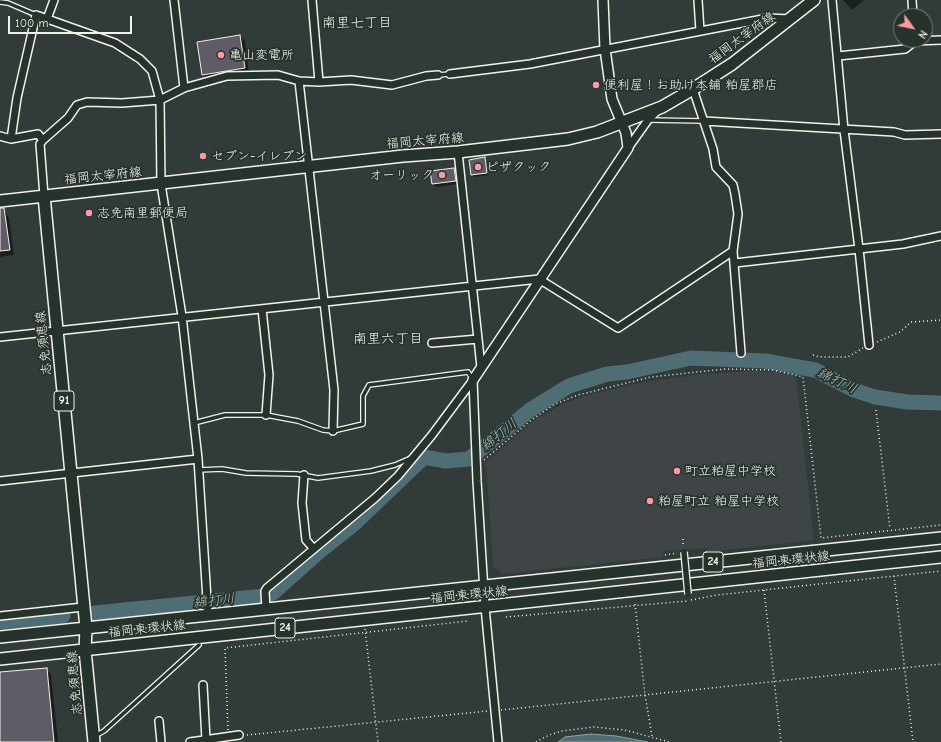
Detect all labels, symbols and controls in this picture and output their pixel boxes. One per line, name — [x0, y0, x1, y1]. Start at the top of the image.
scale bar — [10, 8, 134, 34]
north arrow — [893, 8, 933, 48]
street label: 福岡太宰府線 — [706, 9, 778, 67]
district label: 南里七丁目 — [322, 15, 392, 31]
text: 100 m — [15, 16, 48, 30]
text: N — [915, 28, 930, 41]
place label: 亀山変電所 — [229, 47, 294, 63]
marker: 亀山変電所 — [216, 50, 226, 60]
place label: 便利屋！お助け本舗 粕屋郡店 — [604, 77, 777, 93]
marker: 便利屋！お助け本舗 粕屋郡店 — [591, 80, 601, 90]
street label: 福岡太宰府線 — [385, 130, 465, 152]
place label: セブン-イレブン — [211, 148, 307, 164]
marker: セブン-イレブン — [198, 151, 208, 161]
place label: ピザクック — [486, 159, 551, 175]
marker: ピザクック — [473, 162, 483, 172]
street label: 福岡太宰府線 — [63, 164, 143, 188]
place label: オーリック — [369, 167, 434, 183]
marker: オーリック — [437, 170, 447, 180]
place label: 志免南里郵便局 — [97, 205, 188, 221]
marker: 志免南里郵便局 — [84, 208, 94, 218]
street label: 志免須恵線 — [33, 310, 55, 376]
district label: 南里六丁目 — [353, 331, 423, 347]
water label: 綿打川 — [814, 365, 860, 397]
road number: 91 — [54, 391, 74, 411]
water label: 綿打川 — [477, 415, 521, 455]
place label: 町立粕屋中学校 — [685, 463, 776, 479]
marker: 町立粕屋中学校 — [672, 466, 682, 476]
place label: 粕屋町立 粕屋中学校 — [658, 493, 779, 509]
marker: 粕屋町立 粕屋中学校 — [645, 496, 655, 506]
street label: 福岡東環状線 — [751, 548, 831, 572]
road number: 24 — [703, 552, 723, 572]
street label: 福岡東環状線 — [429, 583, 509, 607]
water label: 綿打川 — [192, 590, 236, 612]
street label: 福岡東環状線 — [107, 617, 187, 641]
road number: 24 — [275, 618, 295, 638]
street label: 志免須恵線 — [64, 650, 86, 716]

